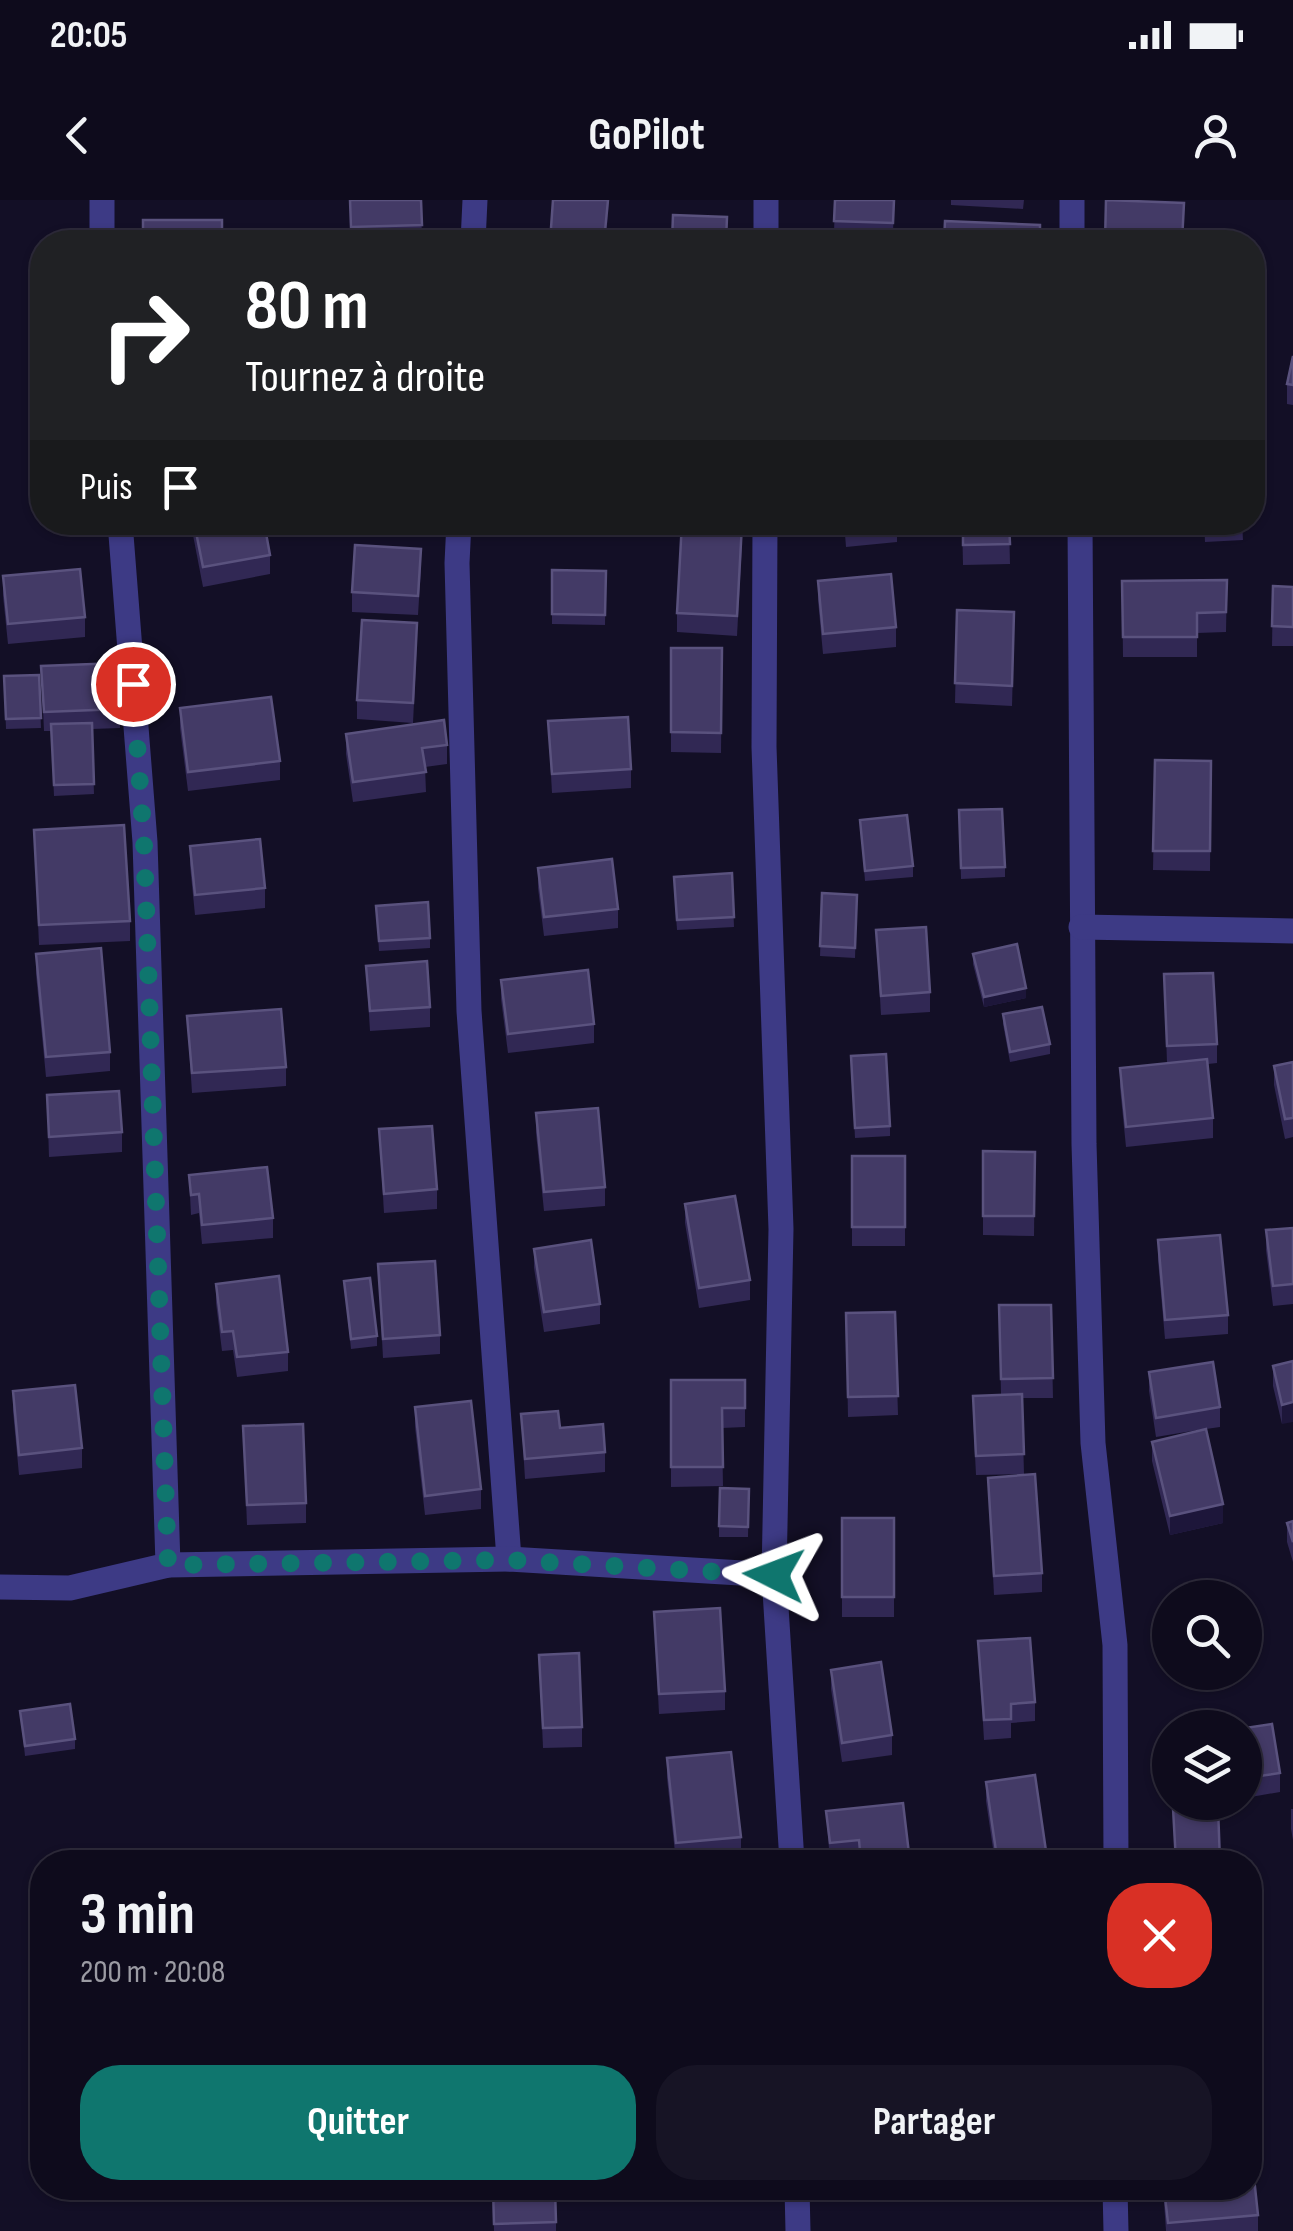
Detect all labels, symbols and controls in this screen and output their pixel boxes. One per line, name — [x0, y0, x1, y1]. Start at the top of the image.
text: 20:05 — [50, 13, 128, 58]
icon: back — [50, 108, 105, 163]
text: GoPilot — [588, 108, 705, 163]
icon: person — [1188, 108, 1243, 163]
text: 80 m — [245, 265, 369, 349]
icon: right — [80, 270, 210, 400]
text: Tournez à droite — [245, 350, 485, 405]
icon: arrive — [153, 460, 208, 515]
text: Puis — [80, 465, 133, 510]
pin — [91, 642, 176, 727]
icon: arrive — [106, 657, 161, 712]
position arrow — [722, 1523, 826, 1627]
map controls — [1152, 1580, 1262, 1820]
button: search — [1152, 1580, 1262, 1690]
button: layers — [1152, 1710, 1262, 1820]
text: 3 min — [80, 1879, 195, 1951]
button: close — [1107, 1883, 1212, 1988]
text: 200 m · 20:08 — [80, 1953, 225, 1992]
button: Quitter — [80, 2065, 636, 2180]
button: Partager — [656, 2065, 1212, 2180]

